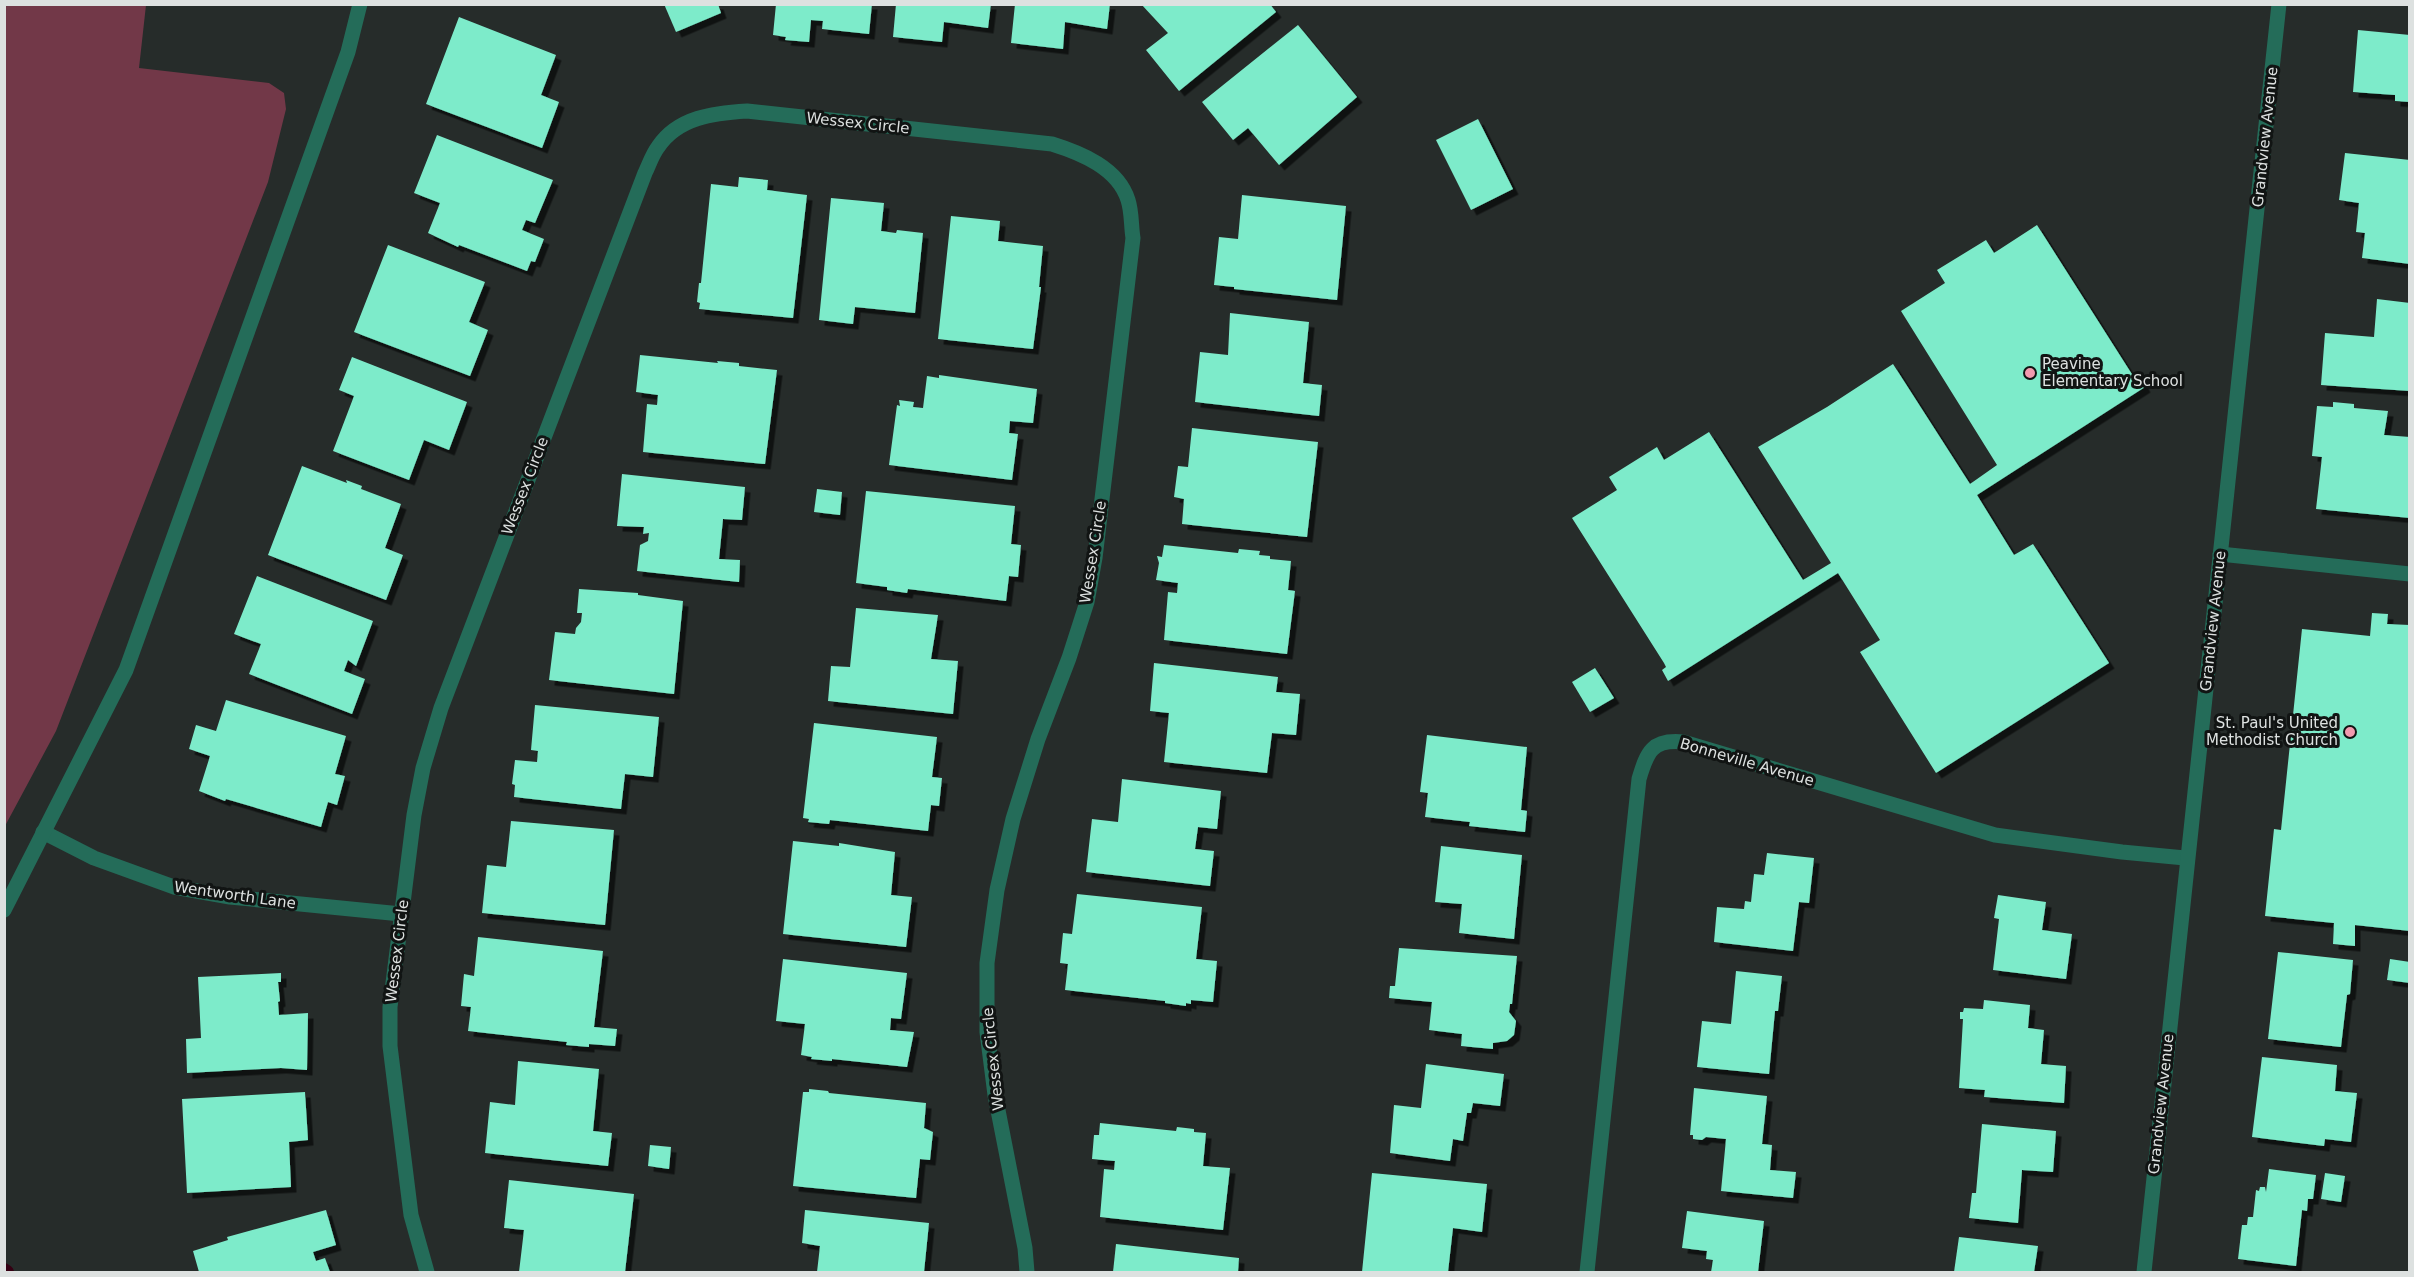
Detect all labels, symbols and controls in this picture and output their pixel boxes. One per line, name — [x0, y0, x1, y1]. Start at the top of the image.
street label: Grandview Avenue — [2249, 66, 2281, 208]
street label: Wessex Circle — [806, 109, 910, 137]
place label: Peavine Elementary School — [2042, 355, 2183, 390]
marker: Peavine Elementary School — [2023, 366, 2037, 380]
street label: Wessex Circle — [498, 434, 552, 538]
street label: Wessex Circle — [1076, 499, 1110, 605]
street label: Grandview Avenue — [2197, 550, 2229, 692]
place label: St. Paul's United Methodist Church — [2206, 714, 2338, 749]
marker: St. Paul's United Methodist Church — [2343, 725, 2357, 739]
street label: Bonneville Avenue — [1678, 734, 1816, 790]
street label: Wentworth Lane — [173, 878, 297, 912]
street label: Wessex Circle — [382, 899, 412, 1003]
street label: Wessex Circle — [979, 1007, 1007, 1111]
street label: Grandview Avenue — [2145, 1033, 2177, 1175]

